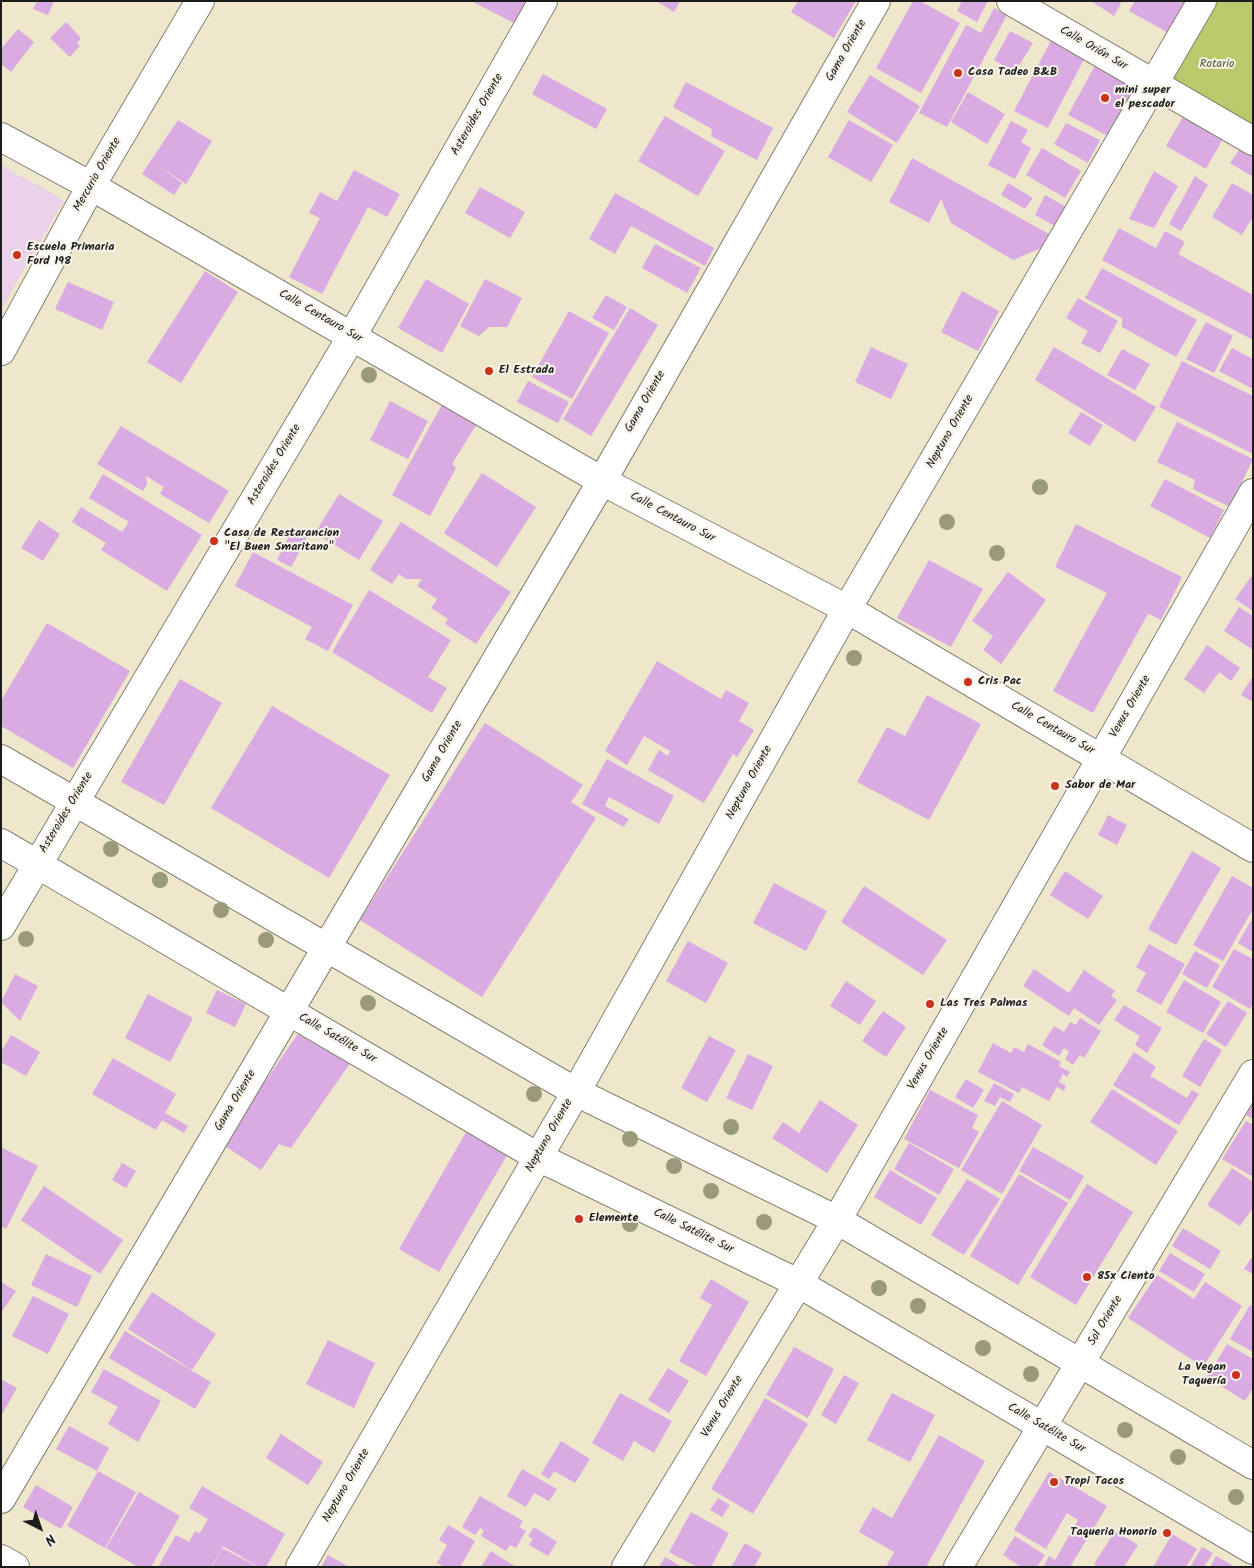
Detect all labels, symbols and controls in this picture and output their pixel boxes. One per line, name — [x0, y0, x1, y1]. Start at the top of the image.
street label: Gama Oriente — [824, 18, 870, 84]
street label: Calle Orión Sur — [1057, 24, 1129, 74]
park label: Rotario — [1200, 58, 1234, 72]
place label: Casa Tadeo B&B — [968, 66, 1057, 80]
marker: Casa Tadeo B&B — [952, 67, 964, 79]
street label: Asteroides Oriente — [449, 72, 507, 158]
place label: mini super el pescador — [1115, 84, 1175, 112]
marker: mini super el pescador — [1099, 92, 1111, 104]
street label: Mercurio Oriente — [71, 135, 125, 215]
place label: Escuela Primaria Ford 198 — [27, 241, 114, 269]
marker: Escuela Primaria Ford 198 — [11, 249, 23, 261]
street label: Calle Centauro Sur — [276, 287, 364, 347]
place label: El Estrada — [499, 364, 554, 378]
marker: El Estrada — [483, 365, 495, 377]
street label: Gama Oriente — [623, 369, 669, 435]
street label: Neptuno Oriente — [924, 393, 978, 471]
street label: Asteroides Oriente — [245, 422, 305, 508]
street label: Calle Centauro Sur — [627, 490, 717, 546]
place label: Casa de Restarancion "El Buen Smaritano" — [224, 527, 339, 555]
marker: Casa de Restarancion "El Buen Smaritano" — [208, 535, 220, 547]
street label: Venus Oriente — [1107, 673, 1155, 741]
place label: Cris Pac — [978, 675, 1022, 689]
marker: Cris Pac — [962, 676, 974, 688]
street label: Calle Centauro Sur — [1008, 699, 1096, 759]
street label: Gama Oriente — [420, 719, 466, 785]
street label: Neptuno Oriente — [724, 743, 776, 823]
street label: Asteroides Oriente — [37, 770, 97, 856]
place label: Sabor de Mar — [1065, 779, 1135, 793]
marker: Sabor de Mar — [1049, 780, 1061, 792]
place label: Las Tres Palmas — [940, 997, 1027, 1011]
marker: Las Tres Palmas — [924, 998, 936, 1010]
street label: Calle Satélite Sur — [295, 1011, 379, 1067]
street label: Venus Oriente — [905, 1025, 953, 1093]
street label: Gama Oriente — [212, 1068, 260, 1134]
street label: Neptuno Oriente — [523, 1097, 577, 1175]
street label: Calle Satélite Sur — [650, 1206, 736, 1258]
place label: Elemente — [589, 1212, 638, 1226]
marker: Elemente — [573, 1213, 585, 1225]
place label: 85x Ciento — [1097, 1270, 1154, 1284]
marker: 85x Ciento — [1081, 1271, 1093, 1283]
street label: Sol Oriente — [1086, 1293, 1126, 1349]
place label: La Vegan Taquería — [1178, 1361, 1226, 1389]
marker: La Vegan Taquería — [1230, 1369, 1242, 1381]
street label: Venus Oriente — [699, 1373, 747, 1441]
street label: Calle Satélite Sur — [1004, 1401, 1088, 1457]
street label: Neptuno Oriente — [320, 1447, 374, 1525]
place label: Tropi Tacos — [1064, 1475, 1124, 1489]
marker: Tropi Tacos — [1048, 1476, 1060, 1488]
north arrow — [15, 1503, 65, 1553]
place label: Taqueria Honorio — [1070, 1526, 1157, 1540]
marker: Taqueria Honorio — [1161, 1527, 1173, 1539]
text: N — [39, 1528, 60, 1551]

